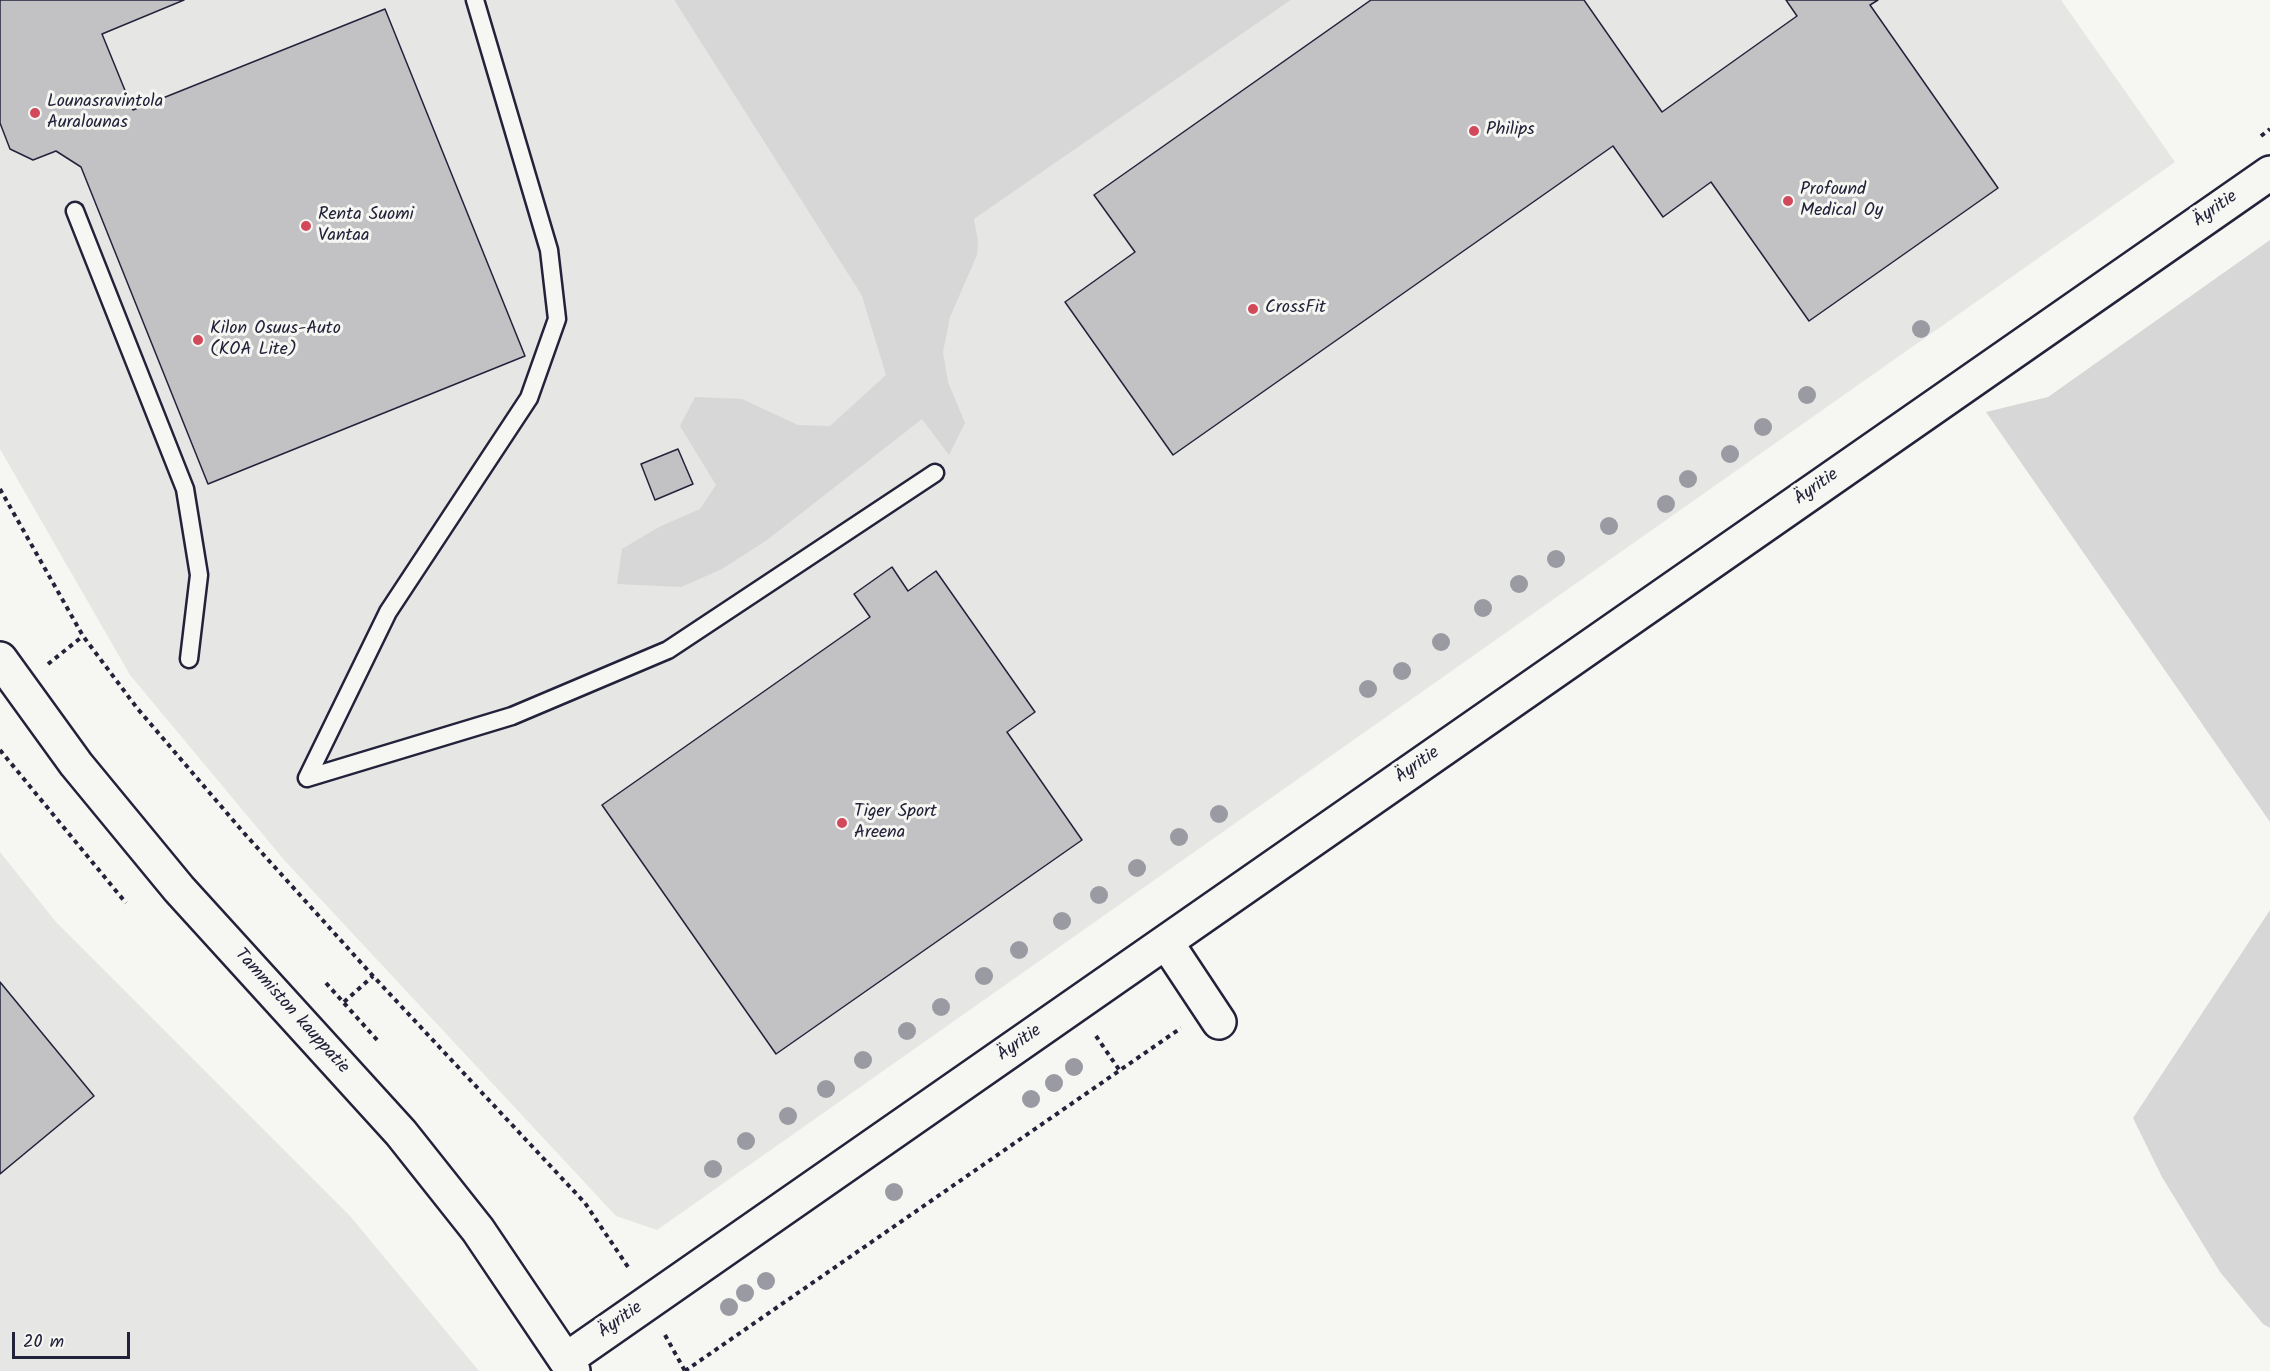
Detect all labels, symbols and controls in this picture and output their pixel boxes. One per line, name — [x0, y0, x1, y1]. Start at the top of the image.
place label: Lounasravintola Auralounas — [47, 92, 163, 134]
marker: Lounasravintola Auralounas — [28, 106, 42, 120]
place label: Philips — [1486, 120, 1535, 142]
marker: Philips — [1467, 124, 1481, 138]
place label: Profound Medical Oy — [1800, 180, 1883, 222]
street label: Äyritie — [2190, 187, 2242, 233]
marker: Profound Medical Oy — [1781, 194, 1795, 208]
place label: Renta Suomi Vantaa — [318, 205, 414, 248]
marker: Renta Suomi Vantaa — [299, 219, 313, 233]
place label: CrossFit — [1265, 298, 1326, 320]
marker: CrossFit — [1246, 302, 1260, 316]
place label: Kilon Osuus-Auto (KOA Lite) — [210, 319, 341, 362]
marker: Kilon Osuus-Auto (KOA Lite) — [191, 333, 205, 347]
street label: Äyritie — [1791, 465, 1843, 511]
street label: Äyritie — [1392, 743, 1444, 789]
place label: Tiger Sport Areena — [854, 802, 937, 844]
marker: Tiger Sport Areena — [835, 816, 849, 830]
street label: Tammiston kauppatie — [229, 945, 353, 1079]
street label: Äyritie — [994, 1021, 1046, 1067]
street label: Äyritie — [595, 1298, 647, 1344]
scale bar — [15, 1320, 134, 1358]
text: 20 m — [23, 1328, 64, 1357]

